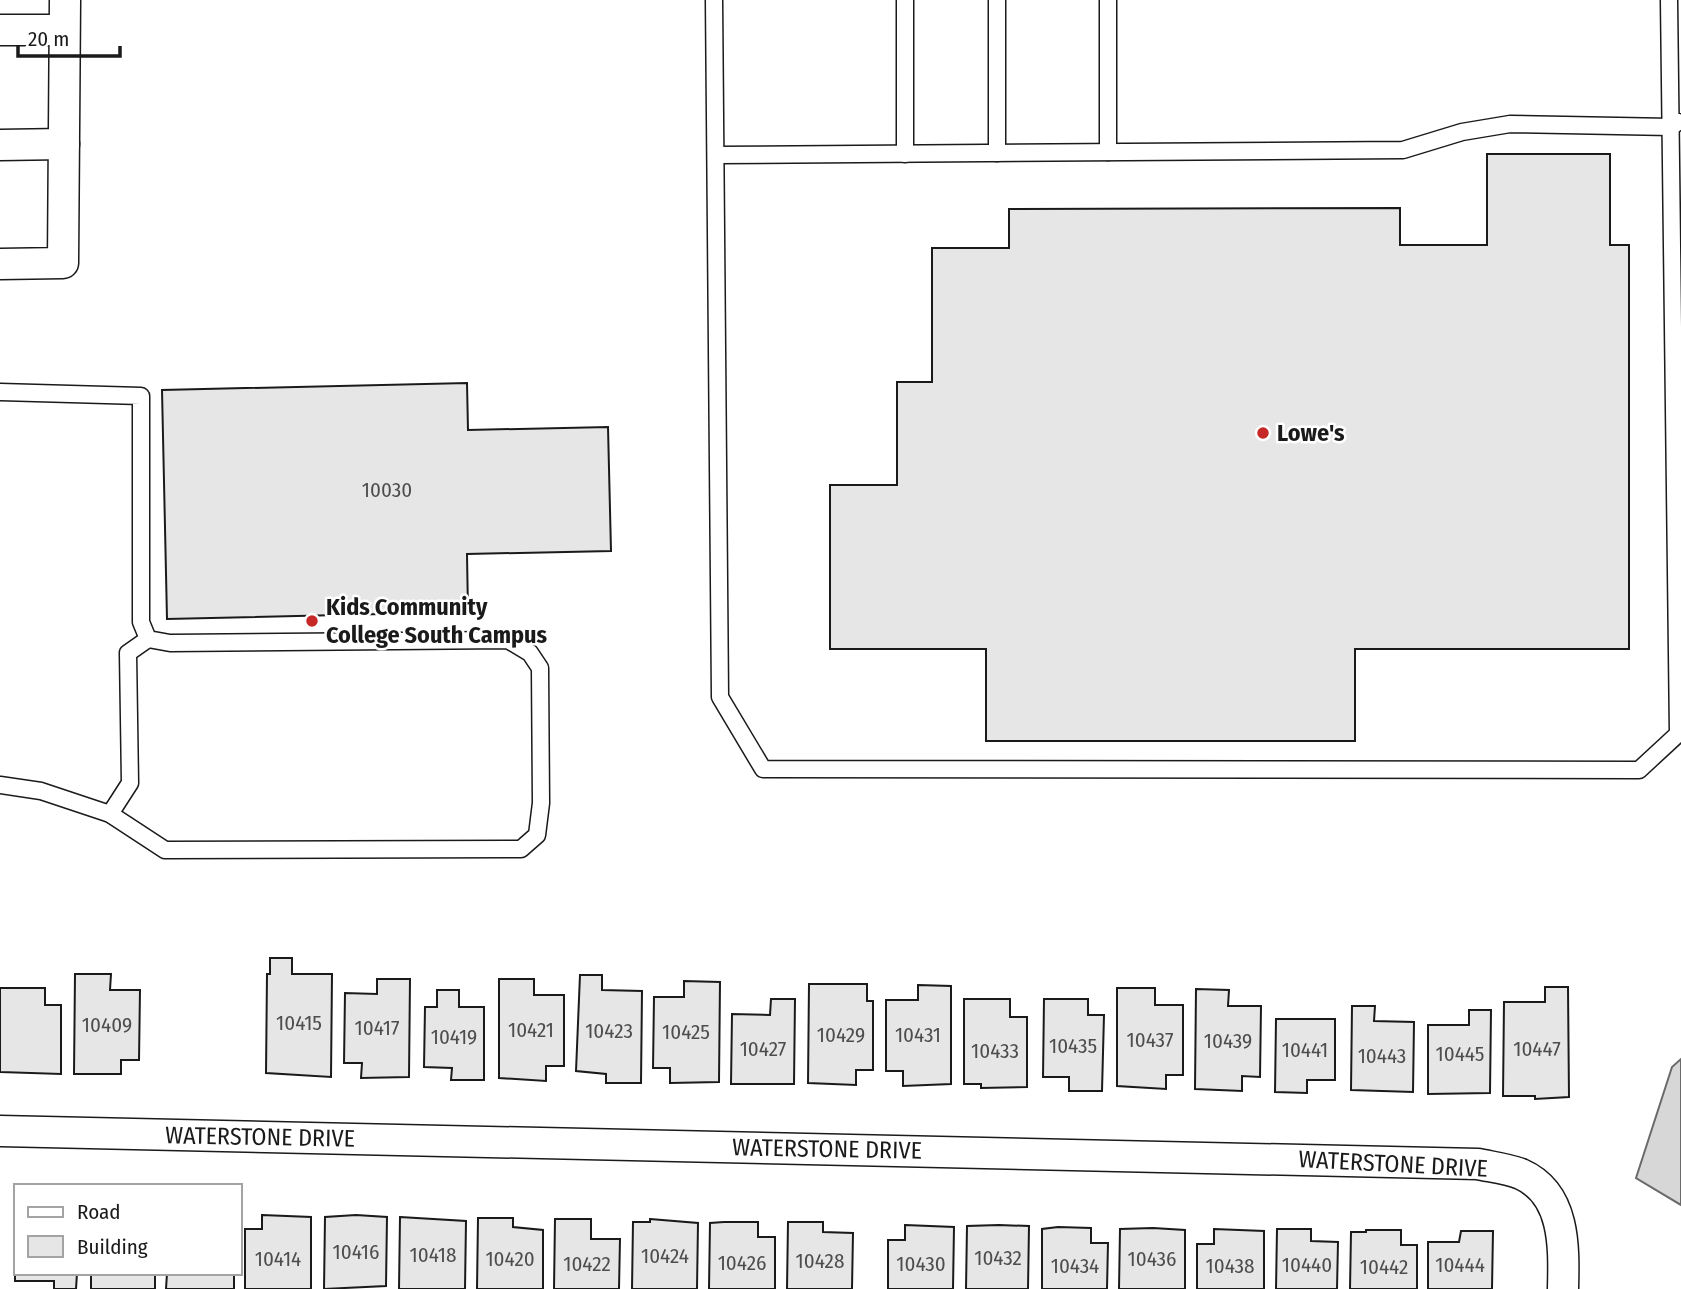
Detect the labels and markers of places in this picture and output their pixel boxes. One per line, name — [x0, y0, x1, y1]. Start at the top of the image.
place label: Lowe's — [1277, 419, 1345, 447]
marker: Lowe's — [1255, 425, 1271, 441]
place label: Kids Community College South Campus — [326, 593, 547, 649]
marker: Kids Community College South Campus — [304, 613, 320, 629]

